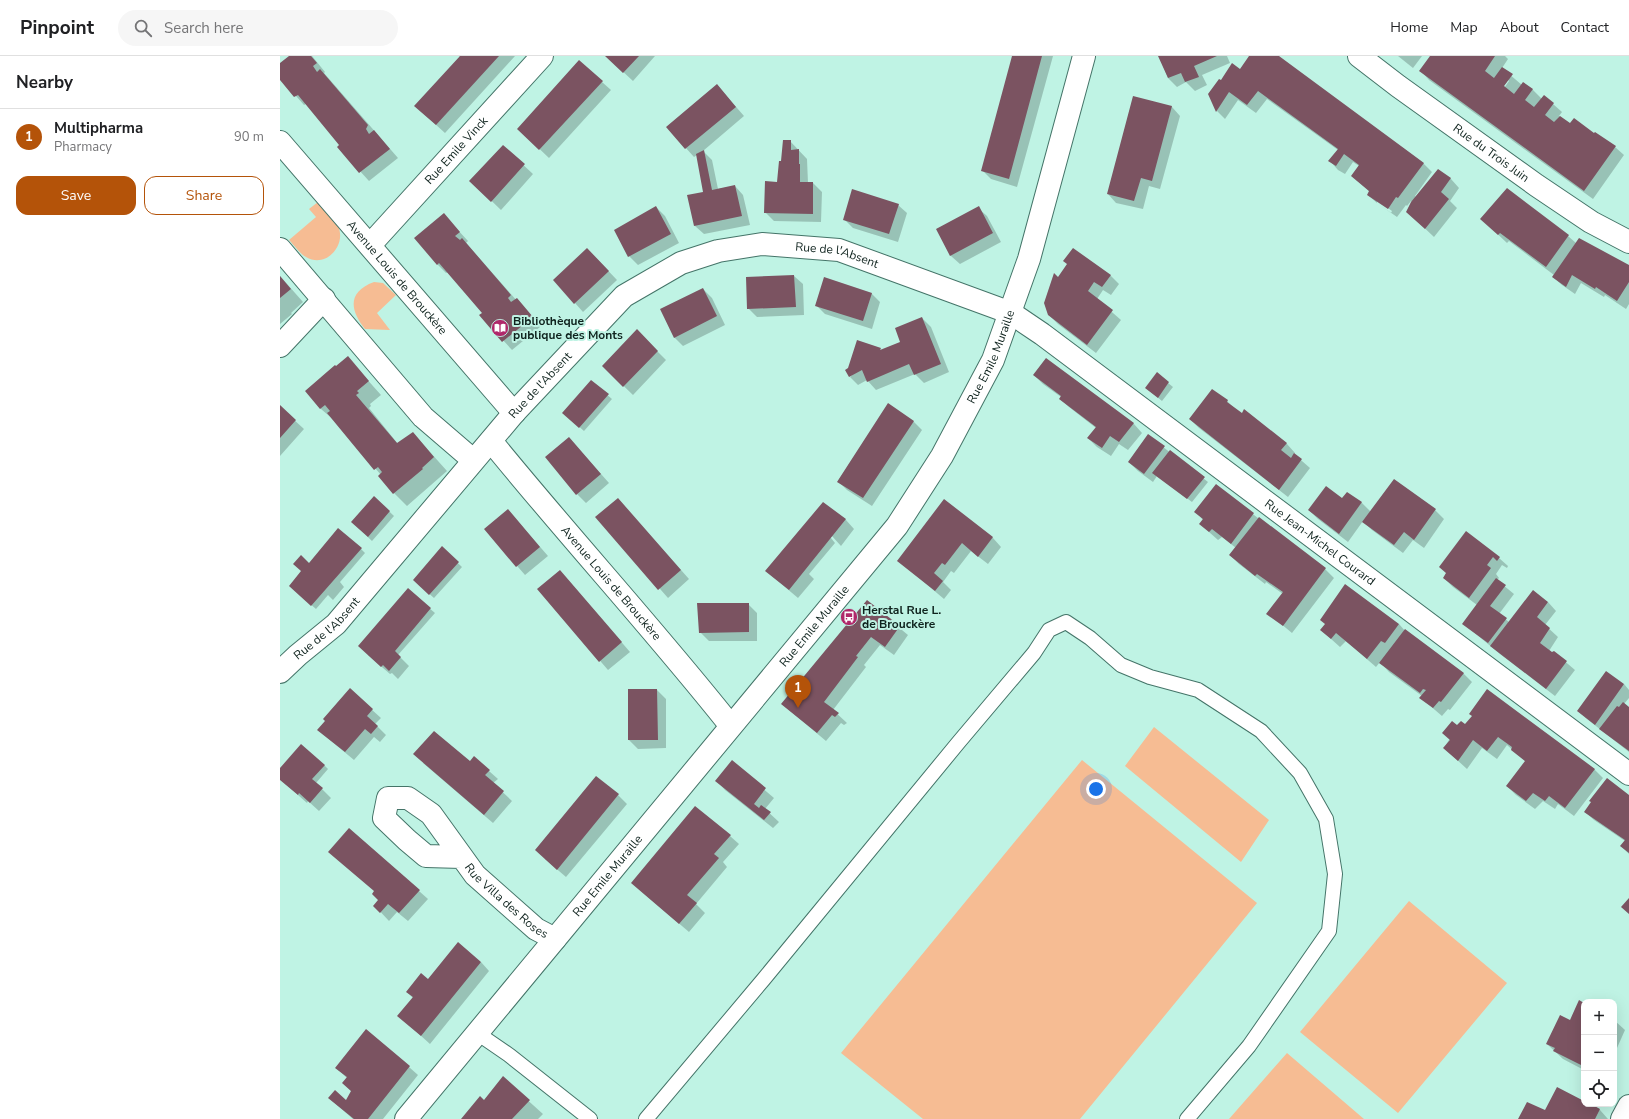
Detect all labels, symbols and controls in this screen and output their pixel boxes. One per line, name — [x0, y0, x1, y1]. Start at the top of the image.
search box — [118, 10, 398, 46]
text: Pinpoint — [20, 15, 94, 41]
icon: search — [132, 17, 154, 39]
text: Search here — [164, 18, 243, 38]
text: Home — [1390, 18, 1428, 37]
text: Map — [1450, 18, 1478, 37]
text: About — [1500, 18, 1539, 37]
text: Contact — [1561, 18, 1609, 37]
text: Nearby — [16, 71, 73, 94]
street label: Rue Emile Vinck — [421, 112, 492, 188]
text: Multipharma — [54, 118, 143, 138]
street label: Rue du Trois Juin — [1450, 120, 1533, 186]
text: 1 — [25, 128, 33, 146]
text: 90 m — [234, 128, 264, 146]
text: Pharmacy — [54, 138, 112, 156]
button: Save — [16, 176, 136, 215]
button: Share — [144, 176, 264, 215]
street label: Avenue Louis de Brouckère — [343, 217, 451, 338]
street label: Rue de l'Absent — [795, 239, 882, 272]
street label: Rue Emile Muraille — [963, 308, 1018, 407]
place label: Bibliothèque publique des Monts — [513, 313, 623, 343]
library icon: Bibliothèque publique des Monts — [490, 318, 510, 338]
street label: Rue de l'Absent — [505, 348, 576, 422]
street label: Rue Jean-Michel Courard — [1261, 496, 1378, 589]
street label: Avenue Louis de Brouckère — [557, 522, 665, 644]
street label: Rue Emile Muraille — [776, 582, 853, 670]
street label: Rue de l'Absent — [290, 593, 364, 663]
place label: Herstal Rue L. de Brouckère — [862, 602, 941, 632]
bus stop icon: Herstal Rue L. de Brouckère — [839, 607, 859, 627]
pin: 1 — [785, 675, 811, 708]
your location — [1086, 779, 1106, 799]
street label: Rue Emile Muraille — [569, 832, 646, 920]
street label: Rue Villa des Roses — [461, 860, 551, 942]
map controls — [1581, 999, 1617, 1107]
button: + — [1581, 999, 1617, 1035]
button: − — [1581, 1035, 1617, 1071]
button: locate — [1581, 1071, 1617, 1107]

